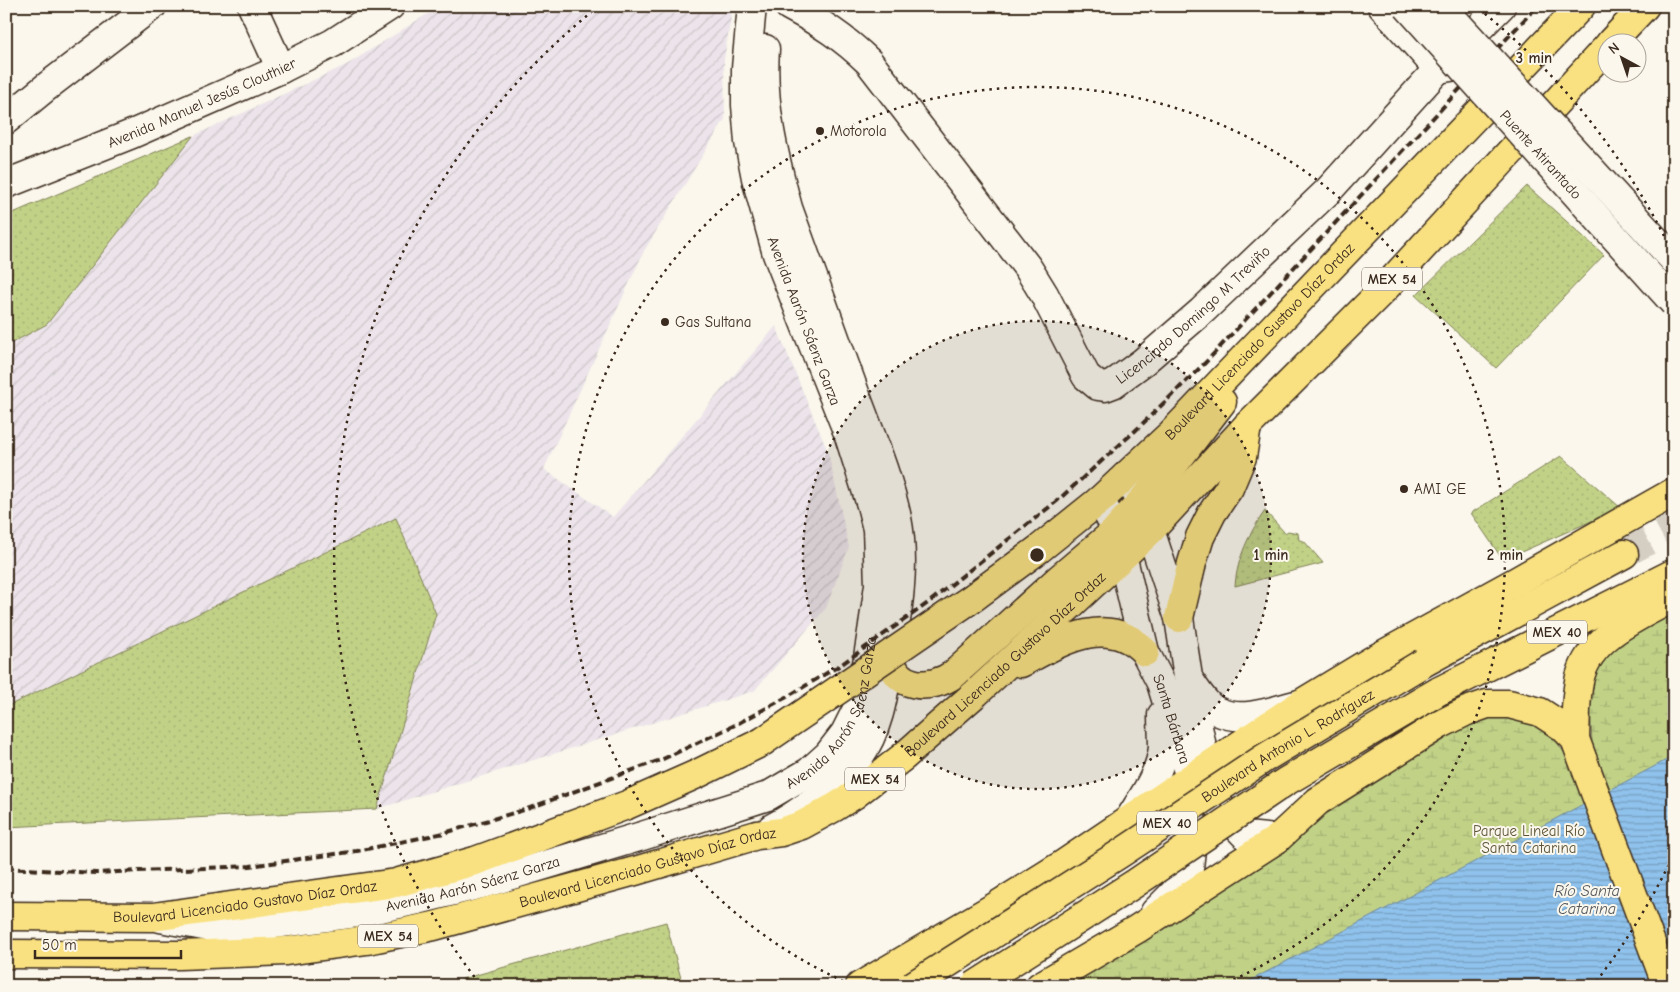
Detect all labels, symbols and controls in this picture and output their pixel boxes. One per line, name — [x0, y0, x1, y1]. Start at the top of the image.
north arrow — [1598, 32, 1648, 82]
text: N — [1605, 39, 1623, 58]
text: 3 min — [1516, 49, 1552, 67]
street label: Avenida Manuel Jesús Clouthier — [105, 54, 299, 152]
street label: Puente Atirantado — [1496, 106, 1586, 203]
place label: Motorola — [830, 122, 887, 140]
marker: Motorola — [814, 125, 826, 137]
street label: Avenida Aarón Sáenz Garza — [763, 234, 845, 408]
street label: Boulevard Licenciado Gustavo Díaz Ordaz — [1161, 239, 1358, 444]
street label: Licenciado Domingo M Treviño — [1112, 242, 1274, 388]
road number: MEX 54 — [1362, 268, 1422, 290]
place label: Gas Sultana — [675, 313, 752, 331]
marker: Gas Sultana — [659, 316, 671, 328]
place label: AMI GE — [1414, 480, 1466, 498]
marker: AMI GE — [1398, 483, 1410, 495]
centre of rings — [1028, 546, 1046, 564]
text: 1 min — [1254, 546, 1288, 564]
text: 2 min — [1487, 546, 1523, 564]
street label: Boulevard Licenciado Gustavo Díaz Ordaz — [901, 568, 1110, 761]
road number: MEX 40 — [1527, 620, 1587, 644]
street label: Avenida Aarón Sáenz Garza — [782, 635, 880, 793]
street label: Santa Bárbara — [1149, 671, 1194, 766]
street label: Boulevard Antonio L. Rodríguez — [1198, 685, 1378, 806]
road number: MEX 54 — [845, 768, 905, 791]
road number: MEX 40 — [1137, 811, 1197, 834]
park label: Parque Lineal Río Santa Catarina — [1473, 822, 1585, 857]
street label: Boulevard Licenciado Gustavo Díaz Ordaz — [517, 824, 778, 911]
street label: Avenida Aarón Sáenz Garza — [384, 852, 562, 916]
street label: Boulevard Licenciado Gustavo Díaz Ordaz — [113, 877, 379, 926]
water label: Río Santa Catarina — [1554, 882, 1620, 918]
road number: MEX 54 — [358, 924, 418, 948]
scale bar — [35, 927, 181, 959]
text: 50 m — [42, 936, 77, 954]

